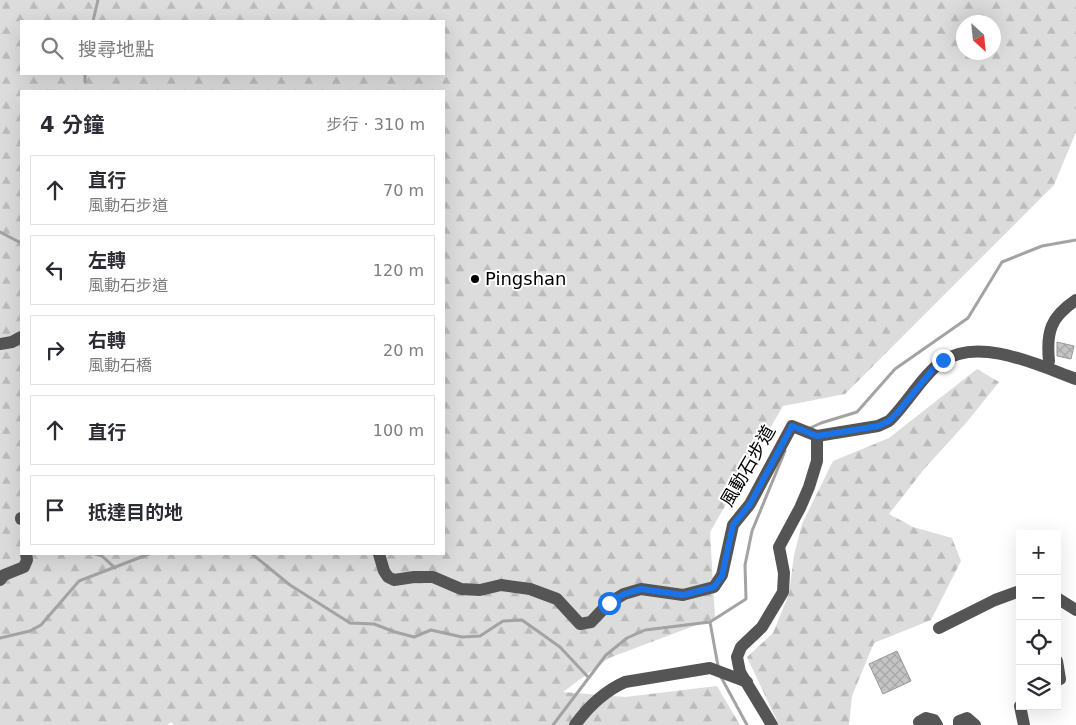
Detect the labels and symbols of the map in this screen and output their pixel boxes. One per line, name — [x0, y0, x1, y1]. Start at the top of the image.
north arrow — [956, 15, 1001, 60]
place label: Pingshan — [485, 268, 567, 289]
marker: Pingshan — [469, 273, 481, 285]
route end — [932, 349, 955, 372]
street label: 風動石步道 — [716, 422, 779, 510]
route start — [598, 592, 621, 615]

